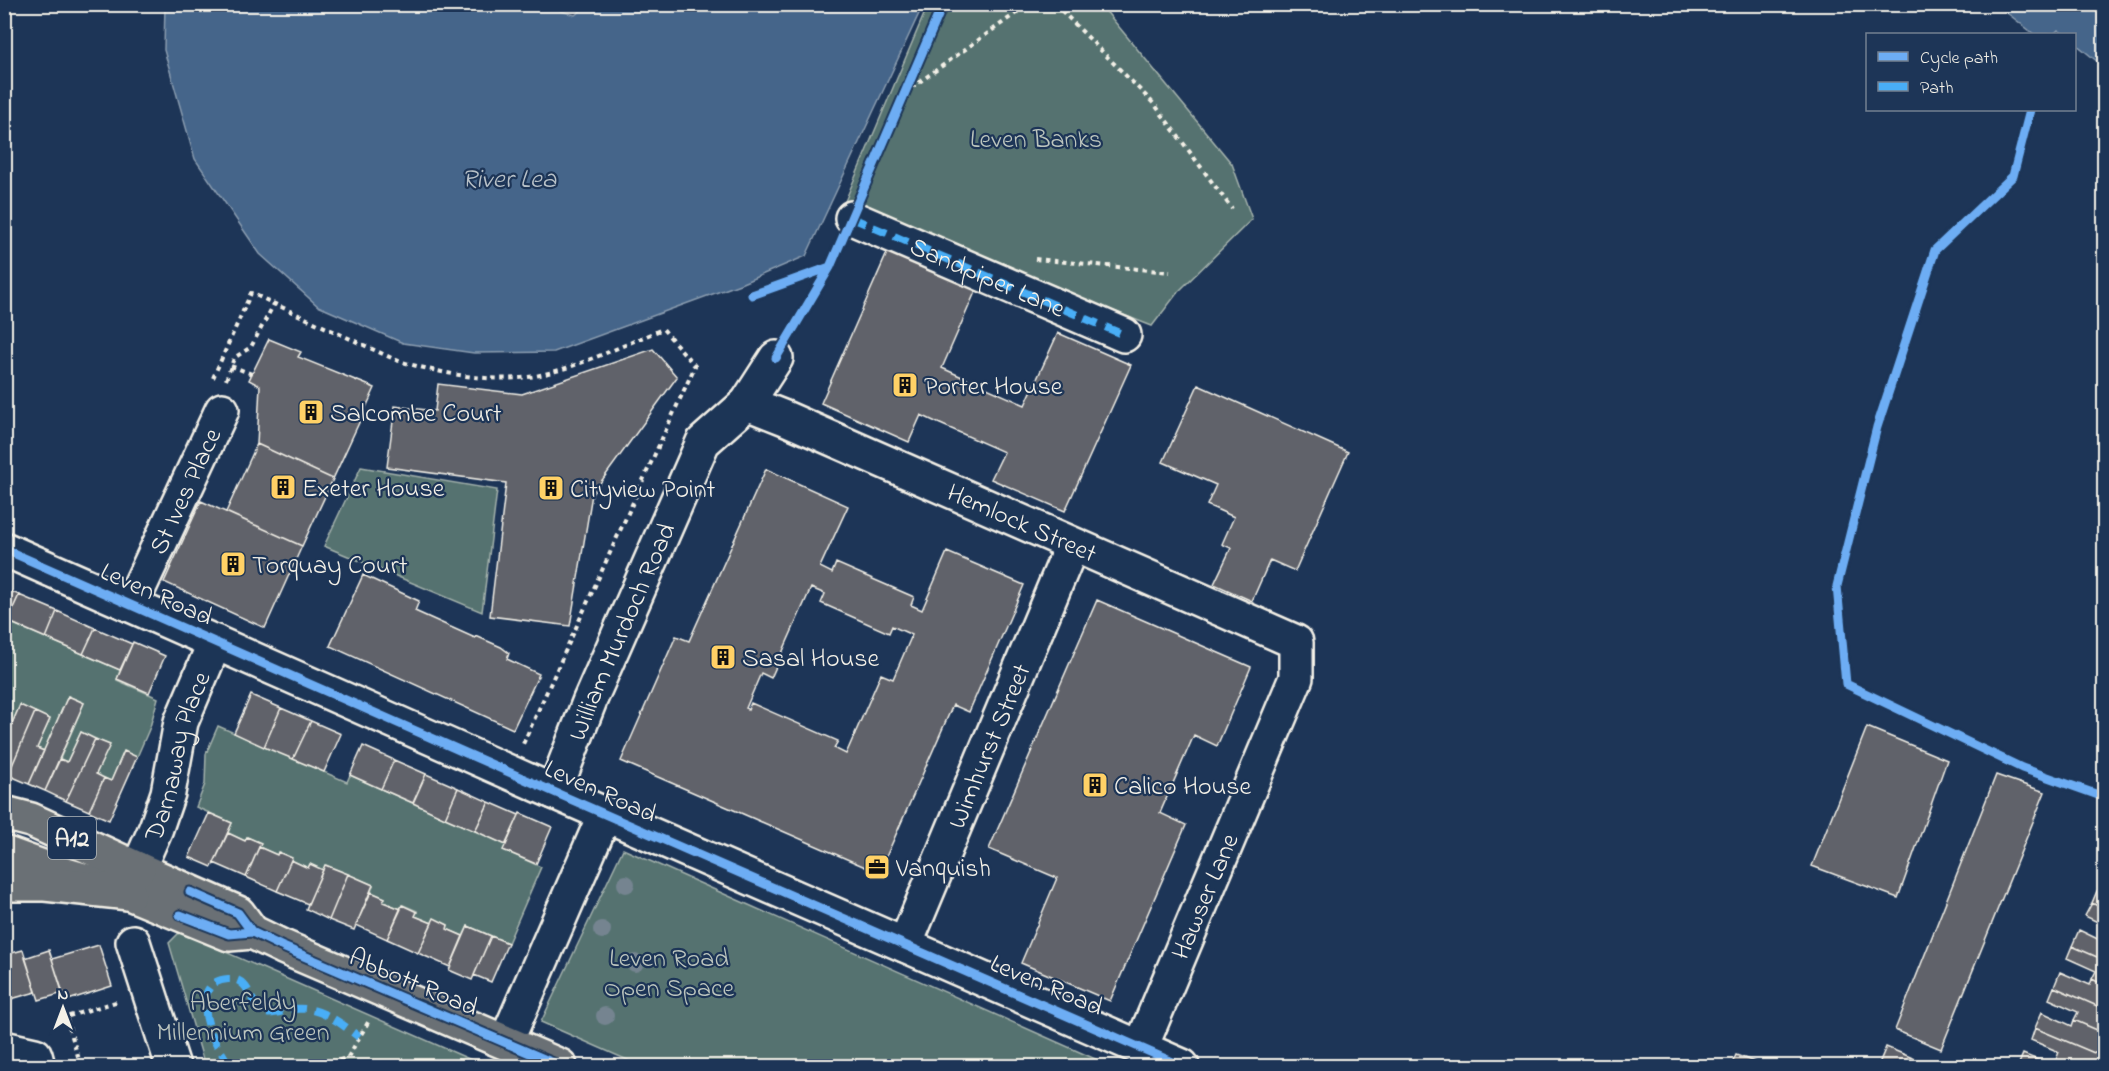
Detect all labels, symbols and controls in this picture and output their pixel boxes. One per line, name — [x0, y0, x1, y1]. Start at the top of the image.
legend — [1866, 33, 2076, 111]
text: Cycle path — [1920, 46, 1998, 72]
text: Path — [1920, 76, 1954, 102]
park label: Leven Banks — [970, 122, 1102, 160]
water label: River Lea — [462, 161, 557, 200]
street label: Sandpiper Lane — [903, 229, 1071, 330]
place label: Porter House — [924, 369, 1063, 407]
building icon: Porter House — [890, 370, 920, 400]
place label: Salcombe Court — [330, 396, 502, 434]
building icon: Salcombe Court — [296, 397, 326, 427]
street label: St Ives Place — [141, 422, 233, 561]
place label: Exeter House — [302, 471, 445, 509]
building icon: Exeter House — [268, 472, 298, 502]
place label: Cityview Point — [570, 472, 716, 510]
building icon: Cityview Point — [536, 473, 566, 503]
street label: Hemlock Street — [940, 475, 1102, 574]
street label: William Murdoch Road — [560, 517, 687, 747]
place label: Torquay Court — [252, 548, 408, 586]
building icon: Torquay Court — [218, 549, 248, 579]
street label: Leven Road — [93, 554, 218, 638]
place label: Sasal House — [742, 641, 880, 679]
building icon: Sasal House — [708, 642, 738, 672]
street label: Wimhurst Street — [940, 658, 1042, 835]
street label: Darnaway Place — [136, 666, 222, 849]
street label: Leven Road — [537, 751, 662, 835]
place label: Calico House — [1114, 769, 1252, 807]
building icon: Calico House — [1080, 770, 1110, 800]
road number: A12 — [48, 817, 96, 859]
street label: Hawser Lane — [1163, 828, 1251, 966]
place label: Vanquish — [895, 851, 991, 889]
office icon: Vanquish — [862, 852, 892, 882]
street label: Abbott Road — [342, 940, 484, 1028]
park label: Leven Road Open Space — [604, 941, 734, 1009]
street label: Leven Road — [983, 946, 1109, 1028]
north arrow — [33, 978, 93, 1038]
text: N — [58, 983, 69, 1007]
park label: Aberfeldy Millennium Green — [156, 985, 330, 1053]

